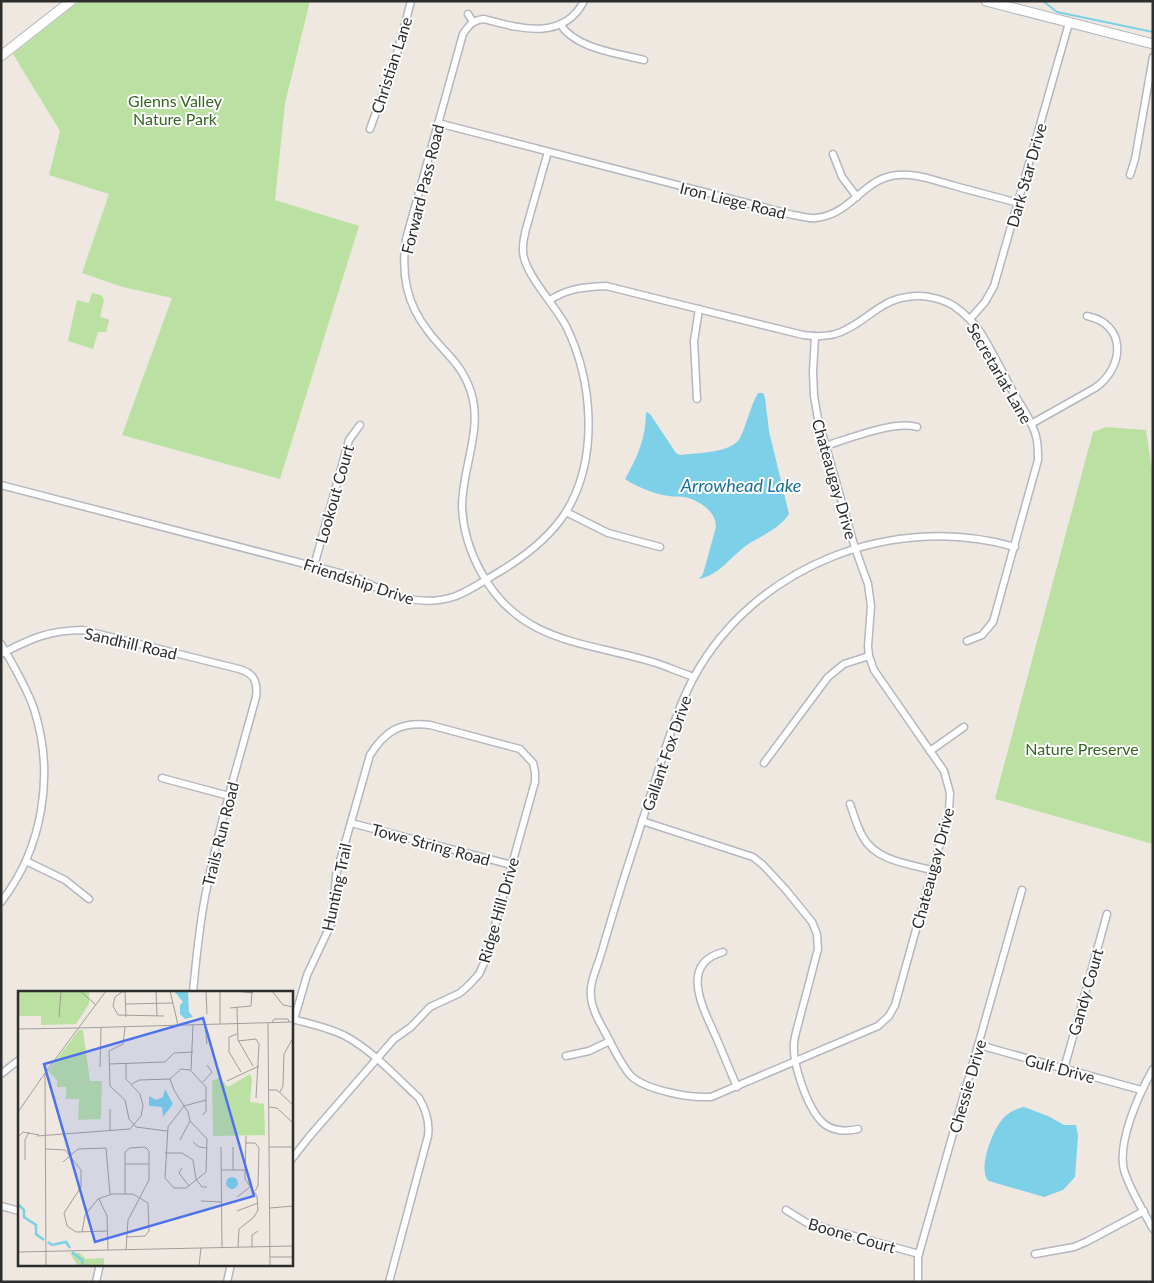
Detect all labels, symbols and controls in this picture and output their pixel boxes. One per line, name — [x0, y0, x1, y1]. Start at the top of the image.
street label: Christian Lane — [366, 14, 416, 116]
park label: Glenns Valley Nature Park — [128, 91, 223, 128]
street label: Dark Star Drive — [1002, 121, 1050, 229]
street label: Forward Pass Road — [397, 122, 447, 256]
street label: Iron Liege Road — [678, 178, 788, 222]
street label: Secretariat Lane — [963, 319, 1037, 427]
street label: Chateaugay Drive — [809, 416, 861, 542]
street label: Lookout Court — [311, 442, 357, 545]
water label: Arrowhead Lake — [680, 474, 801, 496]
street label: Friendship Drive — [301, 554, 417, 608]
street label: Sandhill Road — [83, 623, 179, 663]
street label: Gallant Fox Drive — [637, 693, 695, 813]
park label: Nature Preserve — [1025, 739, 1139, 758]
street label: Trails Run Road — [198, 780, 242, 888]
street label: Chateaugay Drive — [907, 805, 957, 931]
street label: Towe String Road — [370, 819, 492, 869]
street label: Hunting Trail — [317, 841, 355, 933]
street label: Ridge Hill Drive — [474, 855, 522, 965]
street label: Gandy Court — [1064, 946, 1107, 1038]
inset map — [18, 991, 292, 1266]
street label: Chessie Drive — [945, 1037, 989, 1135]
street label: Gulf Drive — [1023, 1050, 1097, 1086]
street label: Boone Court — [806, 1213, 898, 1257]

